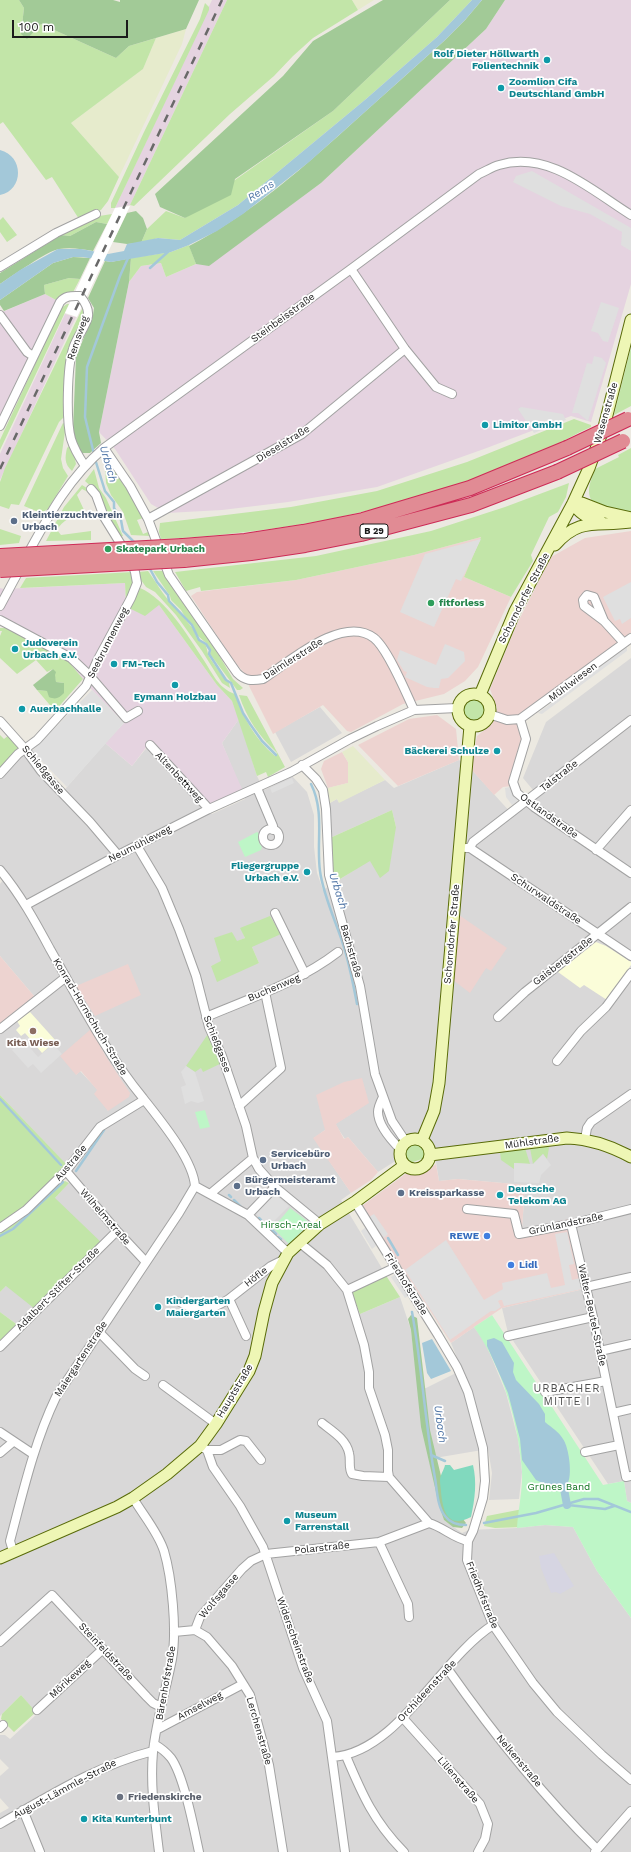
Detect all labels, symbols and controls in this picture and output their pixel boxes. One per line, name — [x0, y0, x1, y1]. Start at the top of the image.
scale bar — [14, 12, 130, 38]
text: 100 m — [19, 20, 54, 34]
place label: Rolf Dieter Höllwarth Folientechnik — [433, 48, 539, 72]
marker: Rolf Dieter Höllwarth Folientechnik — [542, 55, 552, 65]
place label: Zoomlion Cifa Deutschland GmbH — [509, 76, 604, 100]
marker: Zoomlion Cifa Deutschland GmbH — [496, 83, 506, 93]
water label: Rems — [245, 177, 277, 205]
street label: Steinbeisstraße — [249, 291, 317, 345]
street label: Remsweg — [65, 314, 91, 362]
street label: Wasenstraße — [592, 381, 620, 445]
place label: Limitor GmbH — [493, 419, 562, 431]
marker: Limitor GmbH — [480, 420, 490, 430]
street label: Dieselstraße — [254, 423, 312, 465]
water label: Urbach — [96, 444, 120, 484]
place label: Kleintierzuchtverein Urbach — [22, 509, 122, 532]
marker: Kleintierzuchtverein Urbach — [9, 516, 19, 526]
road number: B 29 — [360, 524, 388, 538]
place label: Skatepark Urbach — [116, 543, 205, 555]
marker: Skatepark Urbach — [103, 544, 113, 554]
street label: Schorndorfer Straße — [496, 551, 552, 645]
place label: fitforless — [439, 597, 484, 609]
marker: fitforless — [426, 598, 436, 608]
street label: Seebrunnenweg — [85, 606, 131, 680]
street label: Daimlerstraße — [261, 636, 325, 682]
place label: Judoverein Urbach e.V. — [23, 637, 78, 660]
marker: Judoverein Urbach e.V. — [10, 644, 20, 654]
place label: FM-Tech — [122, 658, 165, 670]
marker: FM-Tech — [109, 659, 119, 669]
street label: Mühlwiesen — [546, 660, 600, 704]
marker: Eymann Holzbau — [170, 680, 180, 690]
place label: Eymann Holzbau — [134, 691, 216, 703]
place label: Auerbachhalle — [30, 703, 101, 715]
marker: Auerbachhalle — [17, 704, 27, 714]
street label: Schießgasse — [19, 743, 67, 797]
place label: Bäckerei Schulze — [404, 745, 489, 757]
marker: Bäckerei Schulze — [492, 746, 502, 756]
street label: Altenbettweg — [153, 749, 205, 805]
street label: Talstraße — [538, 757, 580, 795]
street label: Ostlandstraße — [518, 791, 580, 841]
street label: Neumühleweg — [106, 823, 174, 865]
place label: Fliegergruppe Urbach e.V. — [231, 860, 299, 884]
marker: Fliegergruppe Urbach e.V. — [302, 867, 312, 877]
water label: Urbach — [326, 871, 350, 911]
street label: Schurwaldstraße — [508, 871, 584, 927]
street label: Schorndorfer Straße — [442, 884, 462, 984]
street label: Bachstraße — [338, 923, 364, 979]
street label: Gaisbergstraße — [531, 934, 595, 988]
street label: Konrad-Hornschuch-Straße — [50, 956, 130, 1078]
street label: Buchenweg — [246, 972, 302, 1004]
street label: Schießgasse — [201, 1014, 233, 1074]
marker: Kita Wiese — [28, 1026, 38, 1036]
place label: Kita Wiese — [7, 1037, 59, 1049]
street label: Mühlstraße — [504, 1132, 560, 1152]
street label: Austraße — [52, 1142, 90, 1184]
place label: Servicebüro Urbach — [271, 1148, 330, 1172]
marker: Servicebüro Urbach — [258, 1155, 268, 1165]
place label: Bürgermeisteramt Urbach — [245, 1174, 335, 1198]
marker: Bürgermeisteramt Urbach — [232, 1181, 242, 1191]
place label: Deutsche Telekom AG — [508, 1183, 566, 1206]
street label: Wilhelmstraße — [77, 1186, 133, 1248]
place label: Kreissparkasse — [409, 1187, 484, 1199]
marker: Kreissparkasse — [396, 1188, 406, 1198]
marker: Deutsche Telekom AG — [495, 1190, 505, 1200]
street label: Grünlandstraße — [528, 1210, 604, 1238]
park label: Hirsch-Areal — [261, 1219, 321, 1231]
place label: REWE — [450, 1230, 479, 1242]
marker: REWE — [482, 1231, 492, 1241]
street label: Adalbert-Stifter-Straße — [14, 1245, 102, 1333]
street label: Friedhofstraße — [382, 1251, 430, 1317]
place label: Lidl — [519, 1259, 537, 1271]
marker: Lidl — [506, 1260, 516, 1270]
street label: Walter-Beutel-Straße — [575, 1263, 609, 1367]
street label: Höfle — [242, 1264, 270, 1290]
place label: Kindergarten Maiergarten — [166, 1295, 230, 1318]
marker: Kindergarten Maiergarten — [153, 1302, 163, 1312]
street label: Maiergartenstraße — [52, 1319, 110, 1399]
street label: Hauptstraße — [214, 1362, 256, 1420]
district label: URBACHER MITTE I — [533, 1382, 601, 1408]
water label: Urbach — [431, 1404, 449, 1444]
park label: Grünes Band — [528, 1481, 590, 1493]
place label: Museum Farrenstall — [295, 1509, 349, 1532]
marker: Museum Farrenstall — [282, 1516, 292, 1526]
street label: Polarstraße — [294, 1539, 350, 1557]
street label: Friedhofstraße — [463, 1560, 501, 1630]
street label: Wolfsgasse — [197, 1571, 241, 1621]
street label: Widerscheinstraße — [274, 1595, 316, 1685]
street label: Steinfeldstraße — [76, 1620, 136, 1684]
street label: Bärenhofstraße — [154, 1645, 178, 1721]
street label: Mörikeweg — [47, 1657, 93, 1701]
street label: Orchideenstraße — [395, 1657, 459, 1725]
street label: Amselweg — [175, 1689, 225, 1723]
street label: Lerchenstraße — [244, 1696, 274, 1766]
street label: Nelkenstraße — [494, 1732, 544, 1790]
street label: Lilienstraße — [435, 1754, 481, 1806]
street label: August-Lämmle-Straße — [11, 1757, 119, 1821]
place label: Friedenskirche — [128, 1791, 202, 1803]
marker: Friedenskirche — [115, 1792, 125, 1802]
place label: Kita Kunterbunt — [92, 1813, 172, 1825]
marker: Kita Kunterbunt — [79, 1814, 89, 1824]

